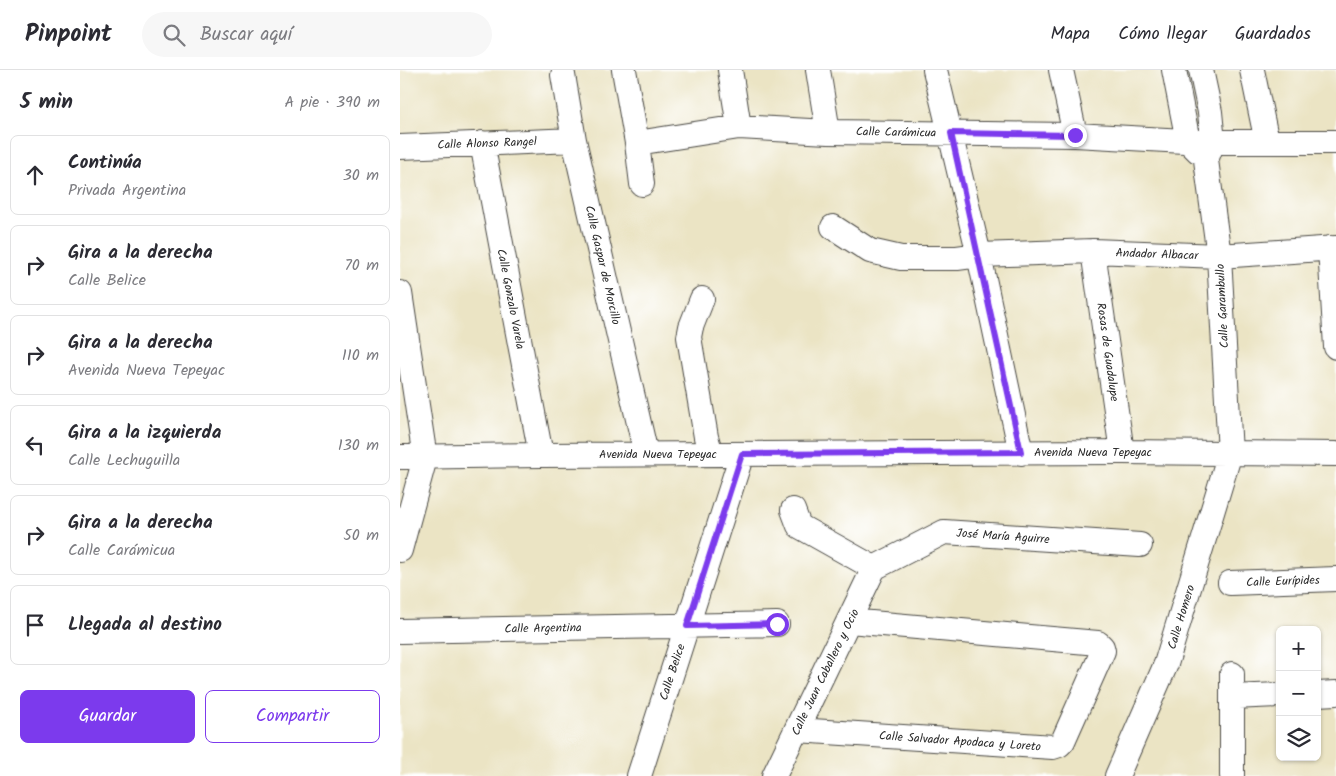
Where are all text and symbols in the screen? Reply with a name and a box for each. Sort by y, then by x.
search box [142,12,492,57]
text: Pinpoint [25,15,112,54]
text: Buscar aquí [200,20,292,50]
text: Mapa [1051,20,1090,49]
text: Cómo llegar [1118,20,1207,49]
text: Guardados [1235,20,1311,49]
icon: search [160,21,188,49]
text: 5 min [20,86,73,119]
text: A pie · 390 m [284,90,380,115]
street label: Calle Carámicua [856,122,937,143]
route end [1064,124,1087,147]
street label: Calle Alonso Rangel [437,132,537,155]
text: Continúa [68,148,142,178]
icon: ahead [21,161,49,189]
text: 30 m [343,163,379,188]
text: Privada Argentina [68,178,186,203]
street label: Calle Gaspar de Morcillo [580,204,625,327]
text: Gira a la derecha [68,238,213,268]
street label: Andador Albacar [1115,244,1200,265]
street label: Calle Gonzalo Varela [491,247,530,351]
icon: right [21,251,49,279]
text: 70 m [344,253,379,278]
street label: Calle Garambullo [1211,263,1234,349]
text: Calle Belice [68,268,146,293]
street label: Rosas de Guadalupe [1091,301,1124,403]
text: Gira a la derecha [68,328,213,358]
icon: right [21,341,49,369]
text: 110 m [342,343,379,368]
text: Avenida Nueva Tepeyac [68,358,225,383]
text: Gira a la izquierda [68,418,221,448]
icon: left [21,431,49,459]
text: 130 m [338,433,379,458]
street label: Avenida Nueva Tepeyac [1034,443,1152,462]
street label: Avenida Nueva Tepeyac [599,445,717,464]
text: Calle Lechuguilla [68,448,180,473]
text: Gira a la derecha [68,508,213,538]
icon: right [21,521,49,549]
text: 50 m [343,523,379,548]
street label: José María Aguirre [956,524,1051,549]
text: Calle Carámicua [68,538,175,563]
street label: Calle Eurípides [1246,571,1320,592]
street label: Calle Homero [1163,582,1200,652]
street label: Calle Juan Caballero y Ocio [786,606,864,739]
text: Llegada al destino [68,610,222,640]
icon: arrive [21,611,49,639]
route start [766,613,789,636]
street label: Calle Argentina [504,618,582,639]
map controls [1276,626,1321,761]
button: + [1276,626,1321,671]
street label: Calle Belice [654,641,691,703]
button: − [1276,671,1321,716]
button: Guardar [20,690,195,743]
button: Compartir [205,690,380,743]
button: layers [1276,716,1321,761]
street label: Calle Salvador Apodaca y Loreto [878,726,1042,757]

